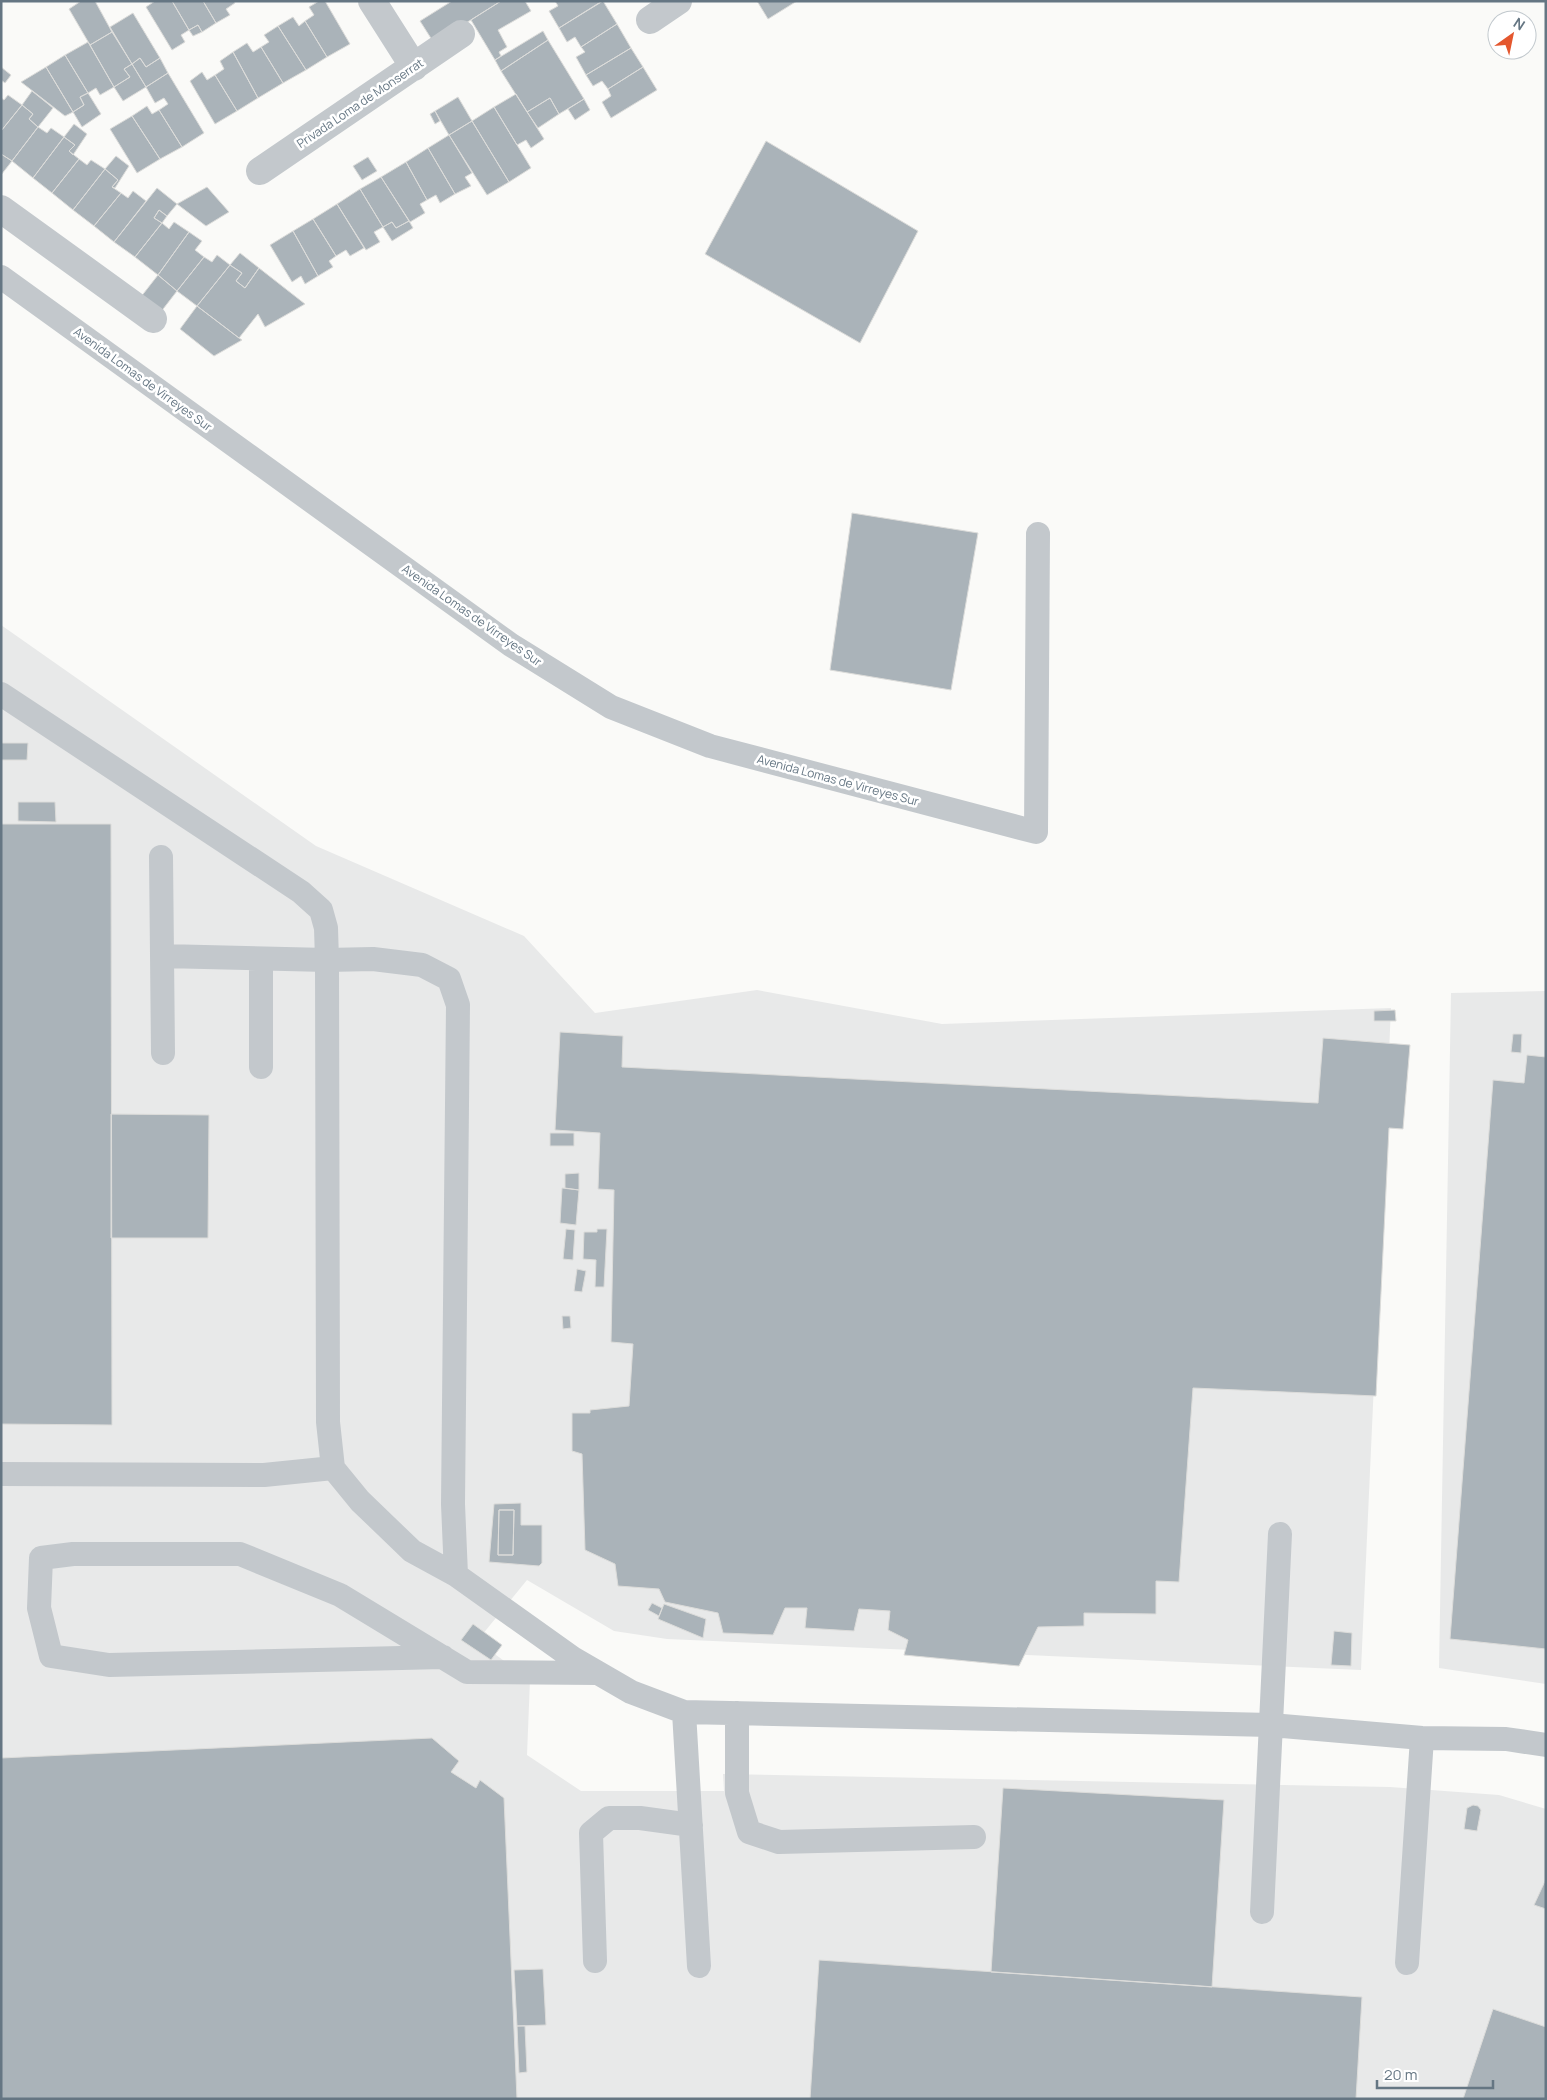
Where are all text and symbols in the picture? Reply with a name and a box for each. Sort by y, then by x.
north arrow [1487,10,1537,60]
text: N [1510,13,1529,34]
street label: Privada Loma de Monserrat [293,54,427,152]
street label: Avenida Lomas de Virreyes Sur [70,323,216,435]
street label: Avenida Lomas de Virreyes Sur [399,560,546,670]
street label: Avenida Lomas de Virreyes Sur [755,750,922,810]
scale bar [1377,2058,1493,2090]
text: 20 m [1384,2064,1417,2085]

